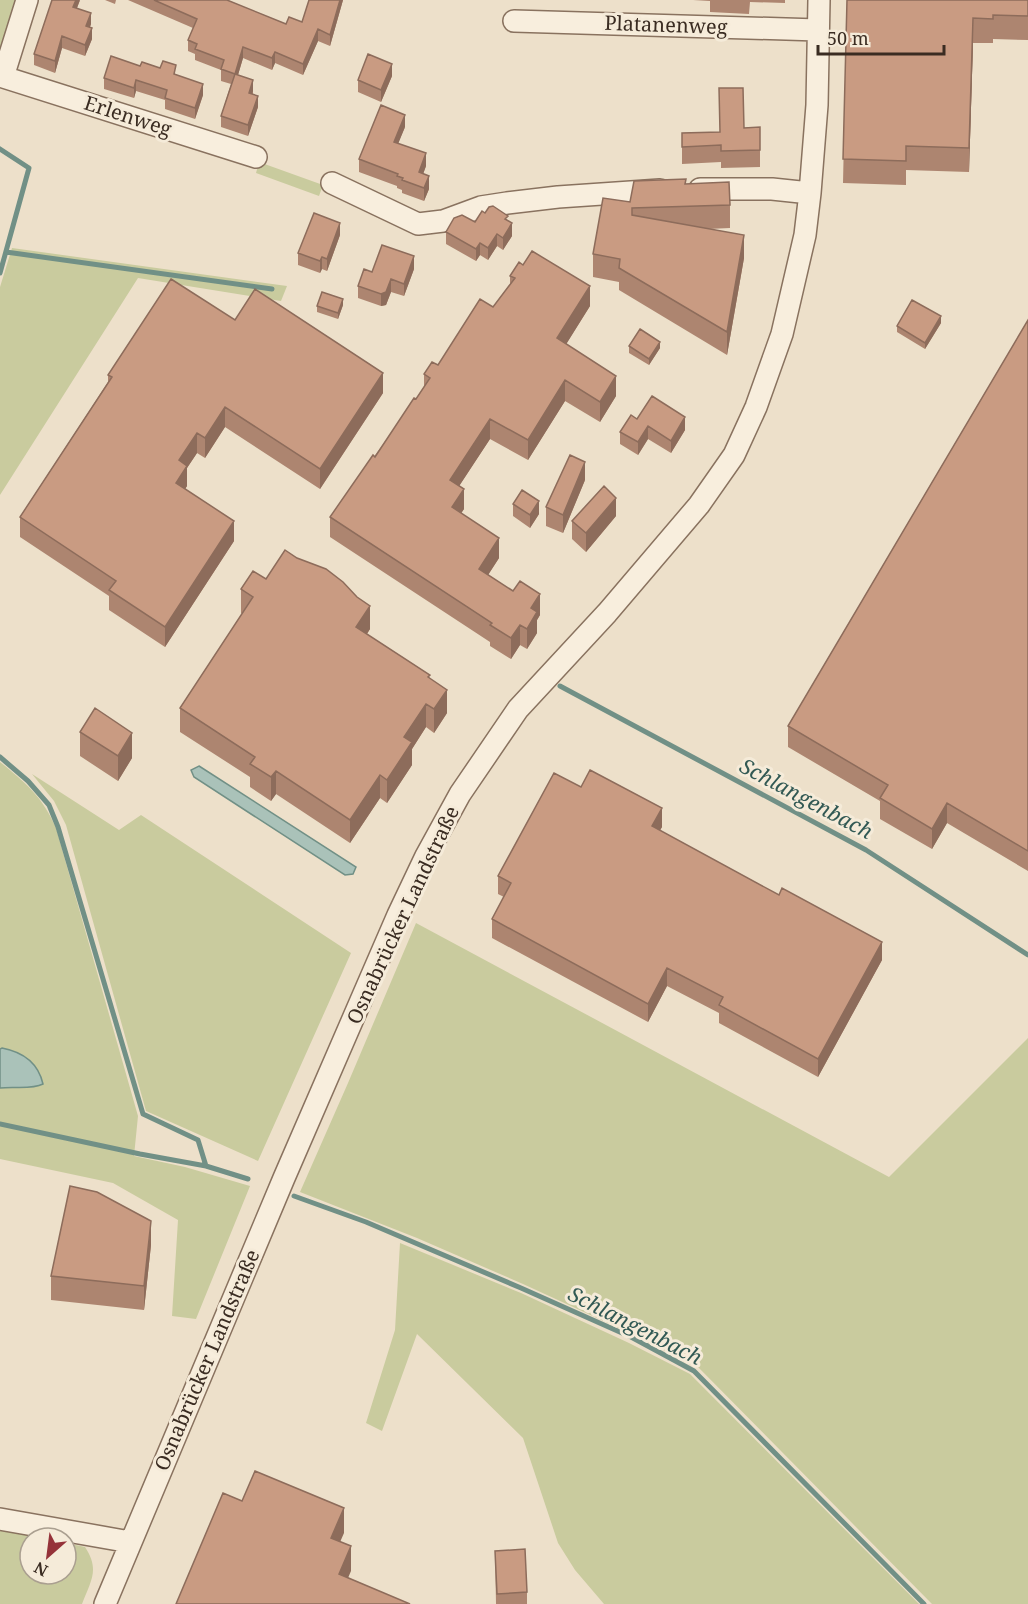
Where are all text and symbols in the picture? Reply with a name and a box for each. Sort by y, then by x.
street label: Platanenweg [604,9,728,40]
scale bar [818,18,944,56]
text: 50 m [827,26,869,50]
street label: Erlenweg [81,89,176,142]
water label: Schlangenbach [735,751,878,845]
street label: Osnabrücker Landstraße [340,801,465,1028]
street label: Osnabrücker Landstraße [148,1245,265,1475]
water label: Schlangenbach [564,1279,708,1371]
north arrow [18,1526,78,1586]
text: N [30,1556,52,1582]

